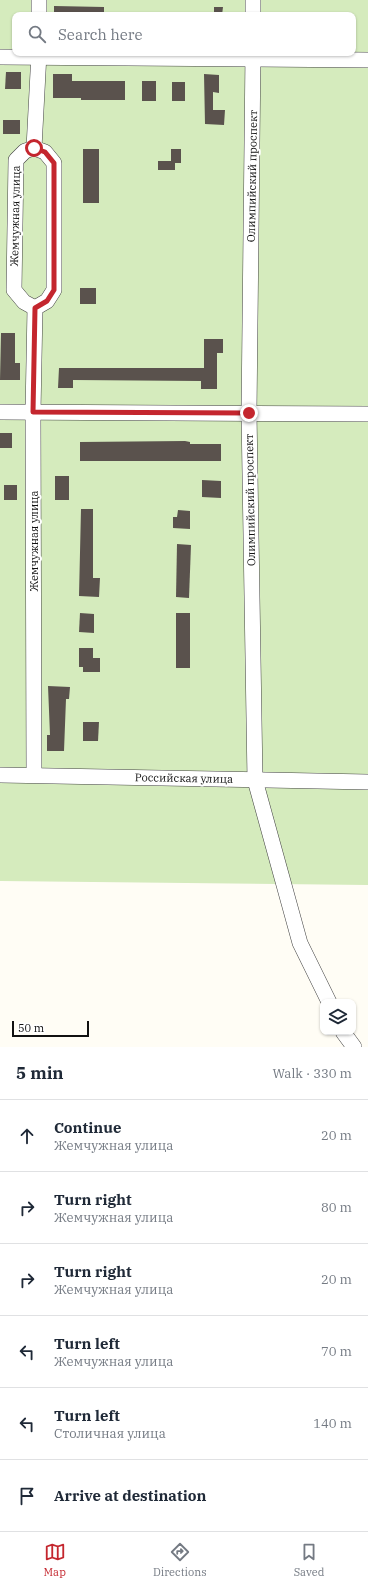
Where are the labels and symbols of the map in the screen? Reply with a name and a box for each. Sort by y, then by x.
street label: Олимпийский проспект [244,109,260,242]
route start [25,139,43,157]
street label: Жемчужная улица [7,165,23,267]
route end [240,404,258,422]
street label: Олимпийский проспект [242,433,258,566]
street label: Жемчужная улица [27,491,41,592]
street label: Российская улица [135,770,233,786]
scale bar [12,1019,89,1038]

